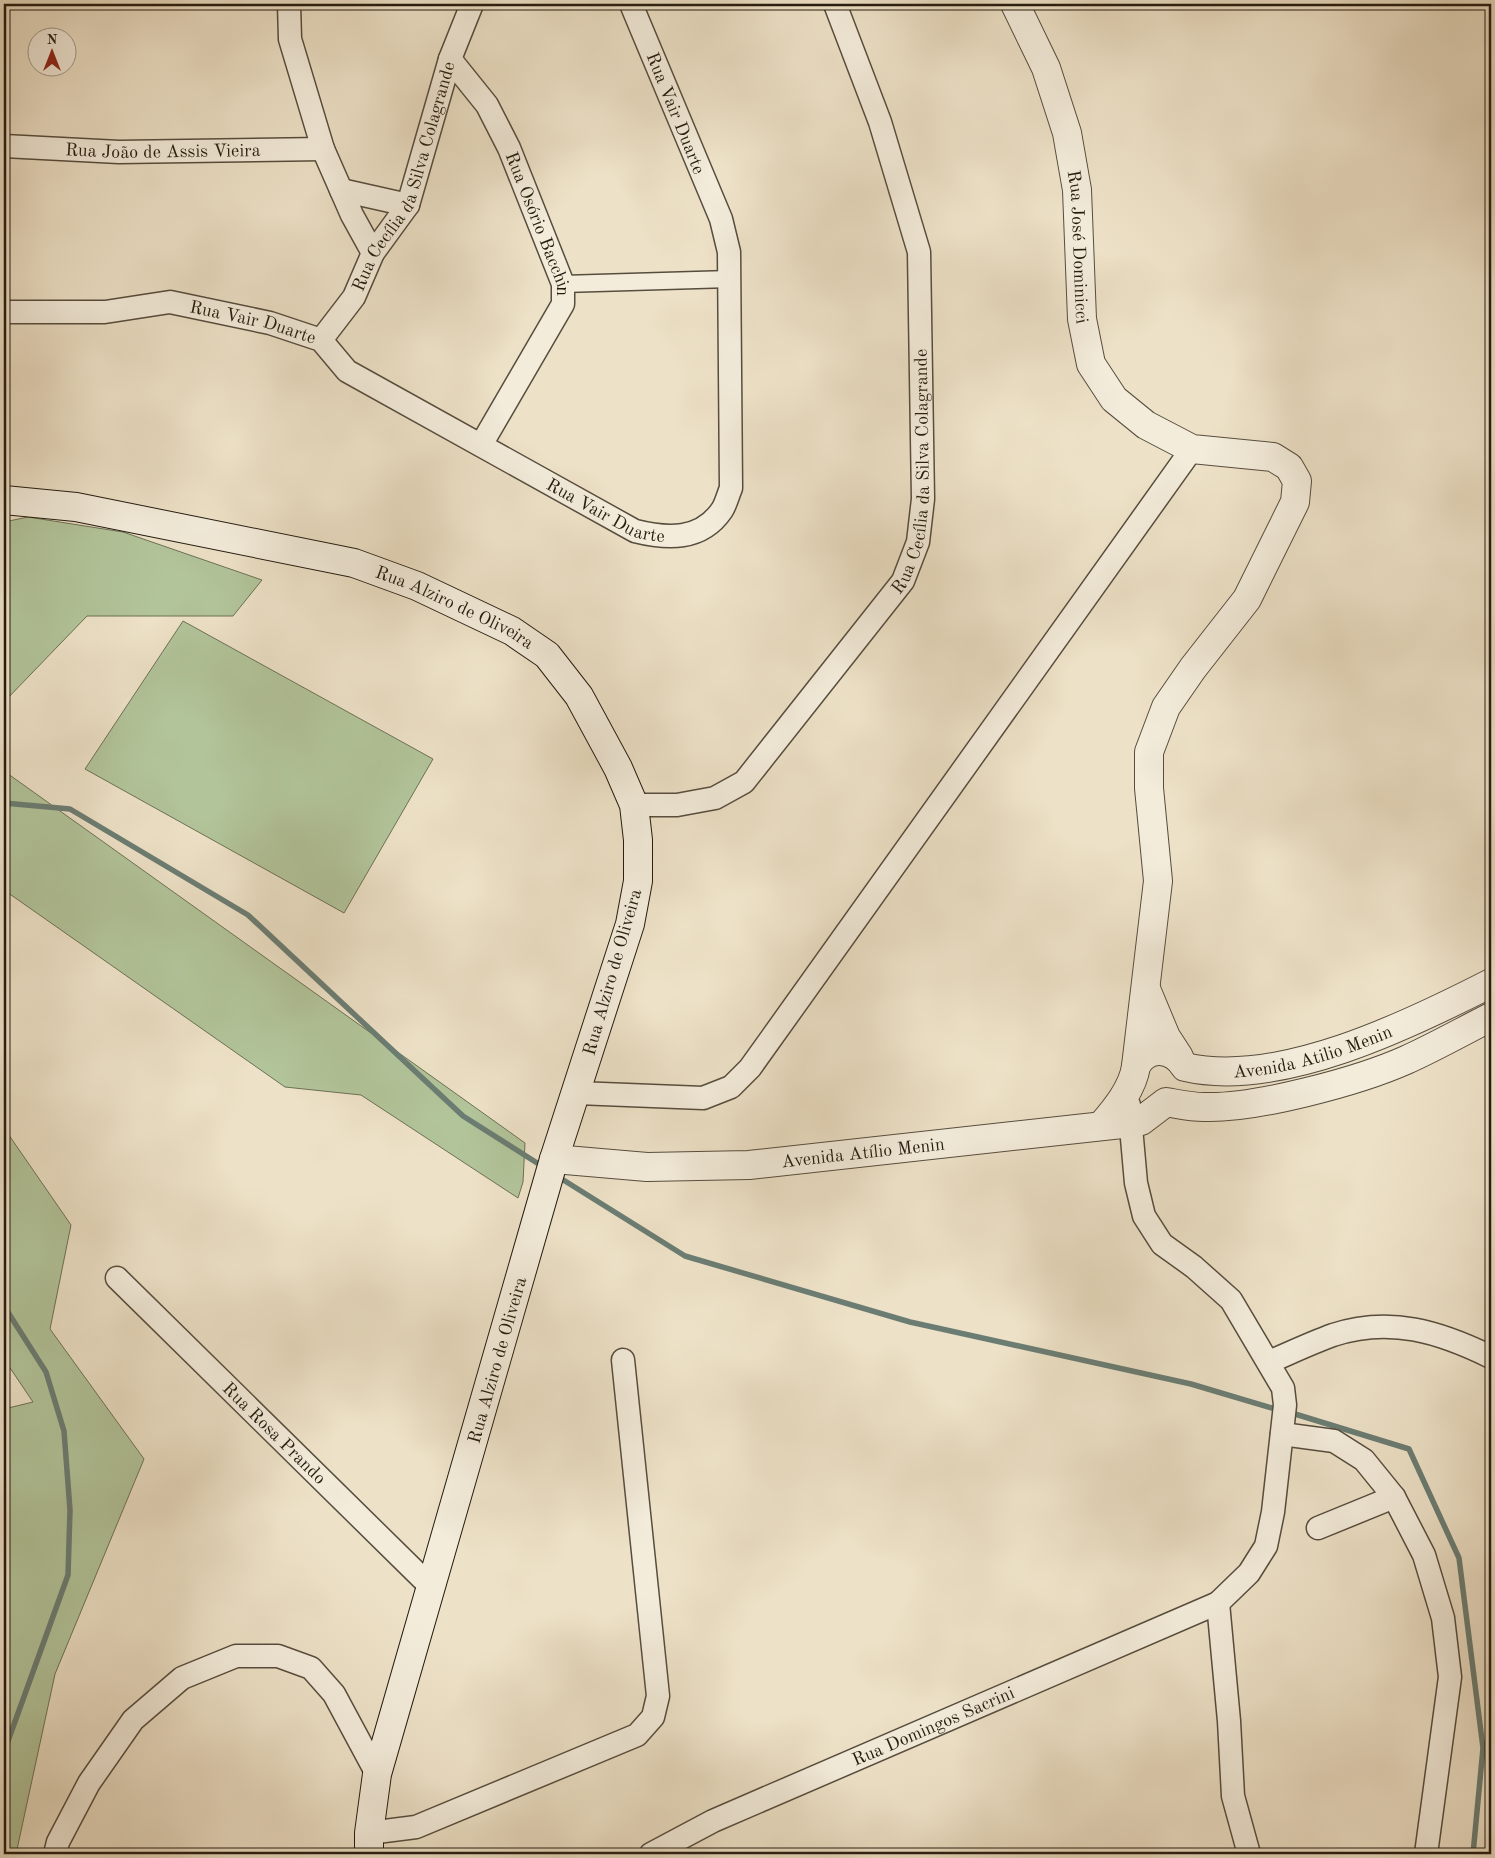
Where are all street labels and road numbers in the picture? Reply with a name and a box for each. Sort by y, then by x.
street label: Rua Vair Duarte [642,50,708,177]
street label: Rua Cecília da Silva Colagrande [350,60,459,294]
street label: Rua João de Assis Vieira [65,141,261,162]
street label: Rua Osório Bacchin [502,150,571,296]
street label: Rua José Dominicci [1064,169,1091,325]
street label: Rua Vair Duarte [188,298,318,348]
street label: Rua Cecília da Silva Colagrande [888,349,933,598]
street label: Rua Vair Duarte [543,476,666,546]
street label: Rua Alziro de Oliveira [373,564,537,653]
street label: Rua Alziro de Oliveira [581,887,645,1058]
street label: Avenida Atilio Menin [1233,1023,1395,1081]
street label: Avenida Atílio Menin [781,1136,946,1171]
street label: Rua Alziro de Oliveira [466,1275,530,1446]
street label: Rua Rosa Prando [219,1379,329,1488]
street label: Rua Domingos Sacrini [850,1684,1017,1770]

